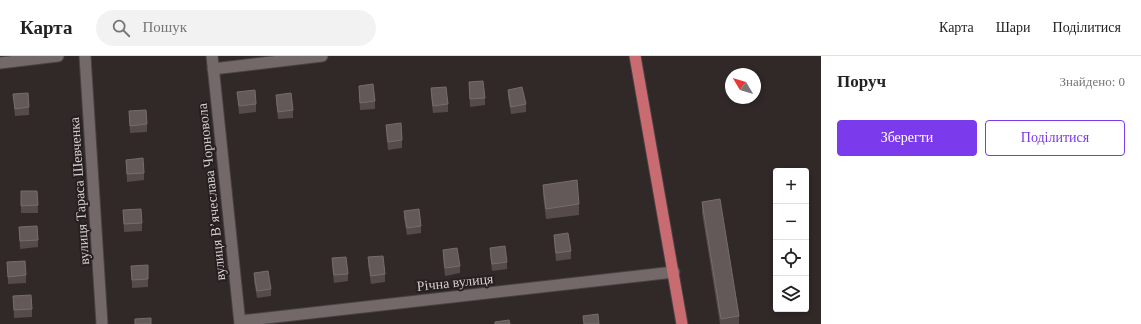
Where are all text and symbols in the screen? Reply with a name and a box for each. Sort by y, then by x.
search box [96,10,376,46]
text: Карта [20,17,72,38]
icon: search [110,17,132,39]
text: Пошук [142,19,187,35]
text: Карта [939,20,974,35]
text: Шари [996,20,1031,35]
text: Поділитися [1053,20,1121,35]
north arrow [725,68,761,104]
text: Поруч [837,72,886,91]
text: Знайдено: 0 [1060,74,1125,89]
street label: вулиця Вʼячеслава Чорновола [195,102,228,281]
street label: вулиця Тараса Шевченка [67,116,92,265]
button: Зберегти [837,120,977,156]
button: Поділитися [985,120,1125,156]
map controls [773,168,809,312]
button: + [773,168,809,204]
button: − [773,204,809,240]
button: locate [773,240,809,276]
street label: Річна вулиця [416,271,495,294]
button: layers [773,276,809,312]

